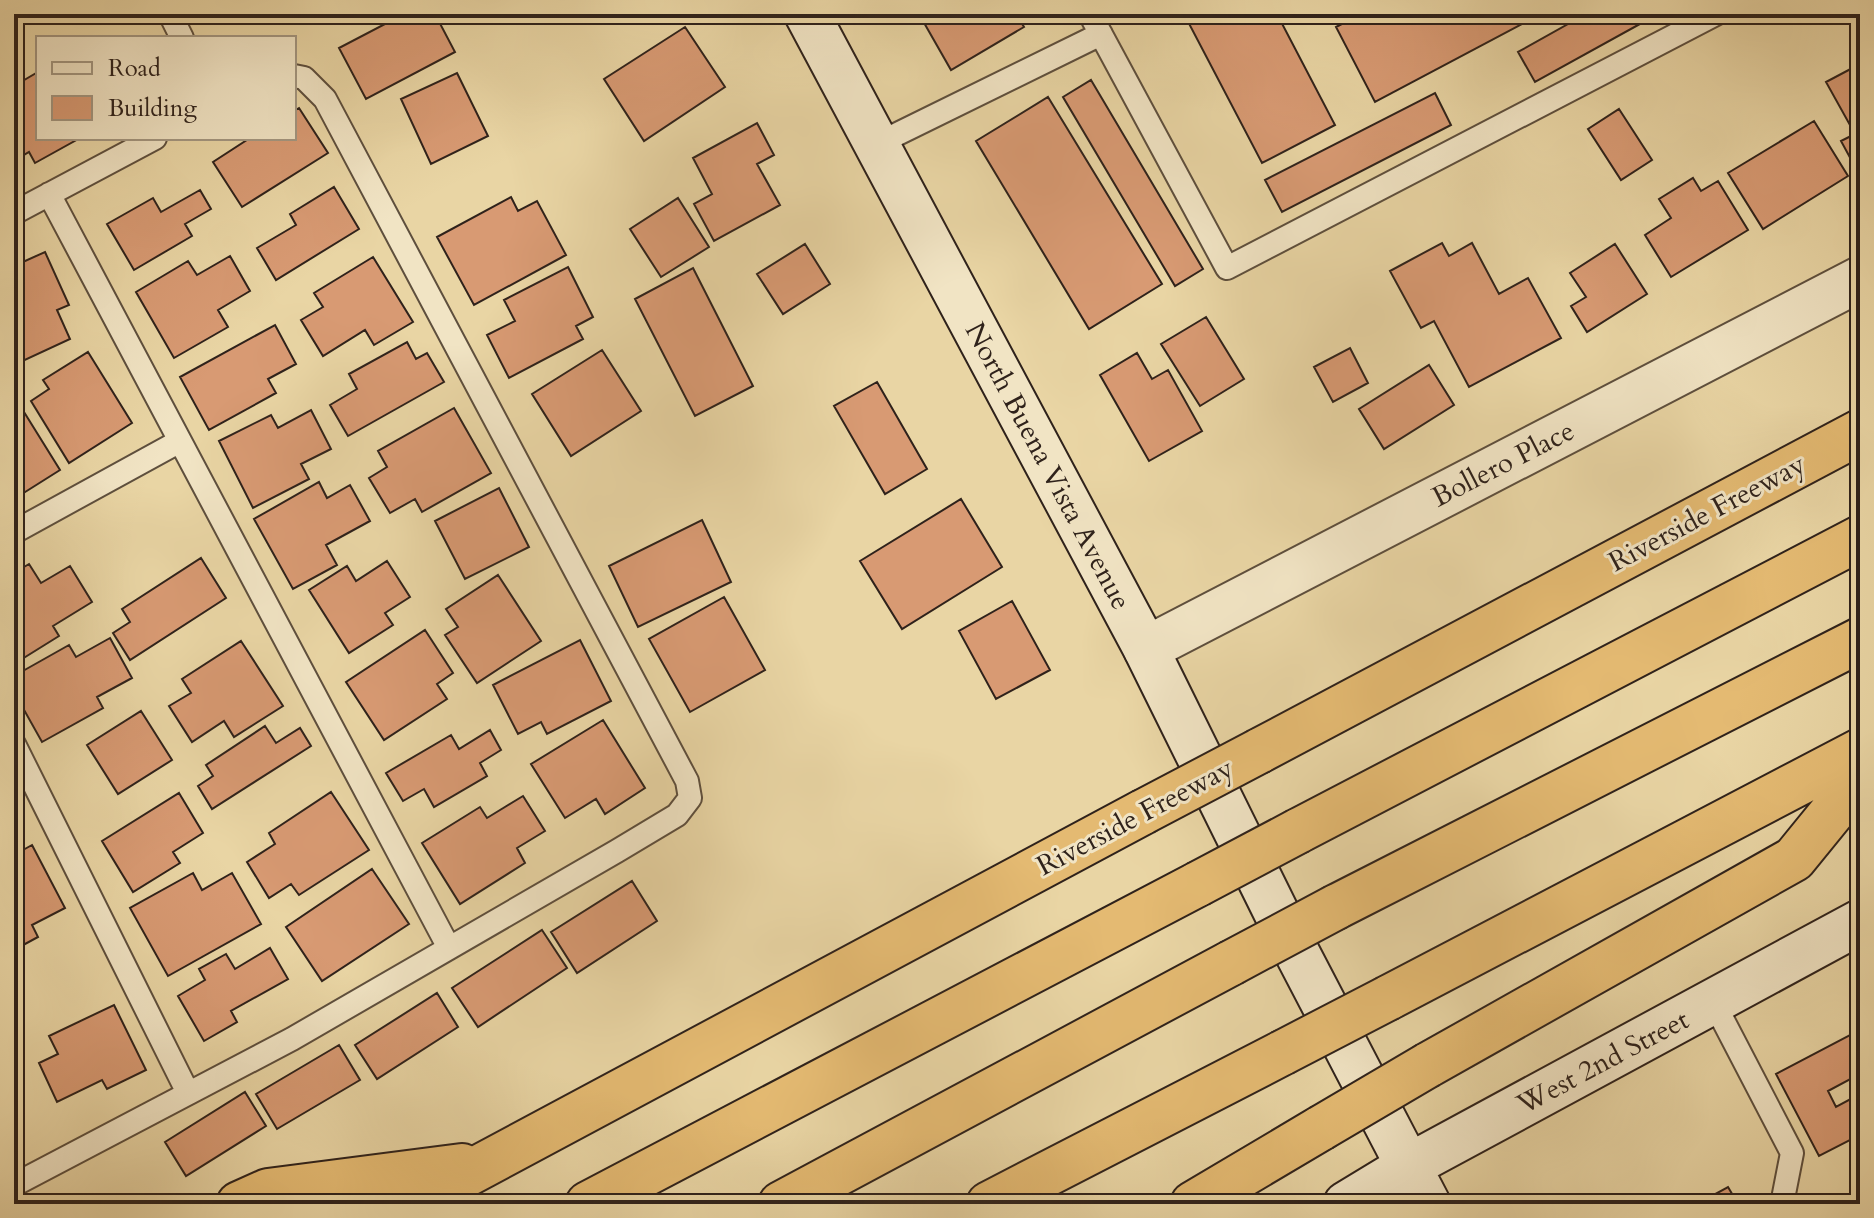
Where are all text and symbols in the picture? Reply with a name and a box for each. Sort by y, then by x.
legend [36,36,296,140]
text: Road [108,52,161,85]
text: Building [108,92,198,125]
street label: North Buena Vista Avenue [956,316,1140,616]
street label: Bollero Place [1425,412,1581,516]
street label: Riverside Freeway [1602,445,1812,581]
street label: Riverside Freeway [1030,749,1240,885]
street label: West 2nd Street [1510,1001,1696,1124]

